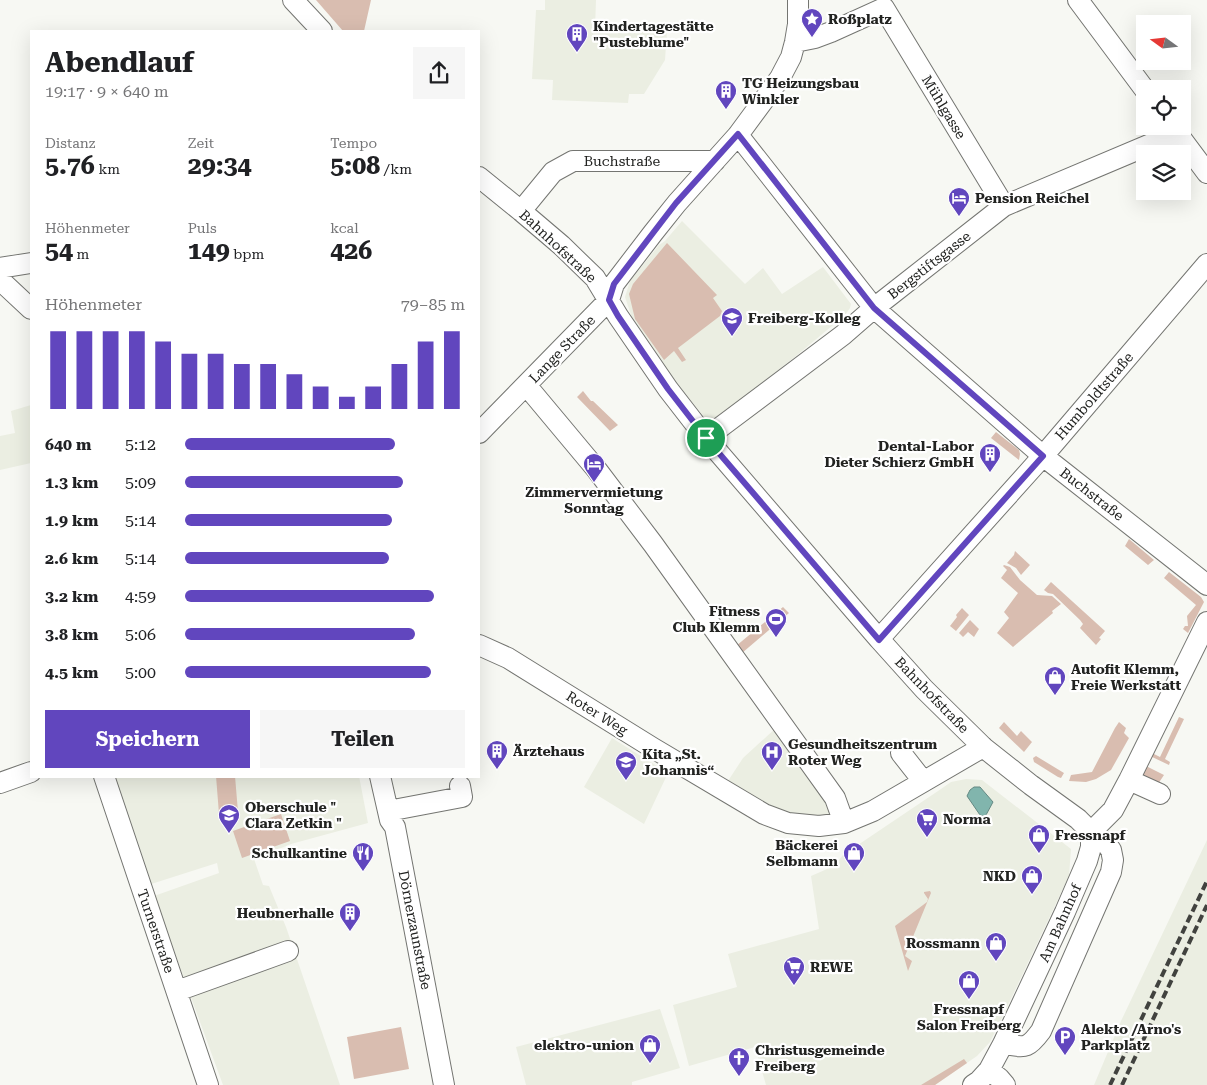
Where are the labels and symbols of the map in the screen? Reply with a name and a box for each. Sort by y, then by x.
place icon: Roßplatz [800,7,824,38]
place label: Roßplatz [828,11,892,27]
north arrow [1136,15,1191,70]
place label: Kindertagestätte "Pusteblume" [593,18,714,50]
building icon: Kindertagestätte "Pusteblume" [565,22,589,53]
street label: Mühlgasse [919,72,969,142]
place label: TG Heizungsbau Winkler [742,75,859,107]
building icon: TG Heizungsbau Winkler [714,79,738,110]
street label: Buchstraße [584,153,660,169]
hotel icon: Pension Reichel [947,186,971,217]
place label: Pension Reichel [975,190,1089,206]
street label: Bahnhofstraße [516,206,600,286]
street label: Bergstiftsgasse [884,228,974,302]
school or university icon: Freiberg-Kolleg [720,306,744,337]
place label: Freiberg-Kolleg [748,310,861,326]
street label: Lange Straße [526,312,598,386]
street label: Humboldtstraße [1052,349,1137,443]
pin [685,417,727,459]
place label: Dental-Labor Dieter Schierz GmbH [824,438,975,470]
building icon: Dental-Labor Dieter Schierz GmbH [978,442,1002,473]
hotel icon: Zimmervermietung Sonntag [582,452,606,483]
street label: Buchstraße [1057,464,1127,524]
place label: Zimmervermietung Sonntag [525,484,663,516]
place label: Fitness Club Klemm [673,603,760,635]
sports icon: Fitness Club Klemm [764,607,788,638]
street label: Bahnhofstraße [892,654,972,736]
place label: Autofit Klemm, Freie Werkstatt [1071,661,1181,693]
shop icon: Autofit Klemm, Freie Werkstatt [1043,665,1067,696]
street label: Roter Weg [563,688,631,738]
place label: Gesundheitszentrum Roter Weg [788,736,938,768]
building icon: Ärztehaus [485,739,509,770]
hospital icon: Gesundheitszentrum Roter Weg [760,740,784,771]
place label: Ärztehaus [513,743,585,759]
place label: Kita „St. Johannis“ [642,746,714,778]
school or university icon: Kita „St. Johannis“ [614,750,638,781]
place label: Oberschule " Clara Zetkin " [245,799,342,831]
school or university icon: Oberschule " Clara Zetkin " [217,803,241,834]
supermarket icon: Norma [915,807,939,838]
place label: Norma [943,811,992,827]
shop icon: Fressnapf [1027,823,1051,854]
place label: Fressnapf [1055,827,1127,843]
place label: Bäckerei Selbmann [766,837,839,869]
restaurant icon: Schulkantine [351,841,375,872]
shop icon: Bäckerei Selbmann [842,841,866,872]
place label: Schulkantine [252,845,347,861]
shop icon: NKD [1020,864,1044,895]
place label: NKD [983,868,1016,884]
street label: Dörnerzaunstraße [396,869,434,991]
street label: Am Bahnhof [1036,881,1085,965]
street label: Turnerstraße [134,887,178,975]
building icon: Heubnerhalle [338,901,362,932]
place label: Heubnerhalle [237,905,334,921]
shop icon: Rossmann [984,931,1008,962]
place label: Rossmann [906,935,981,951]
supermarket icon: REWE [782,955,806,986]
place label: REWE [810,959,853,975]
shop icon: Fressnapf Salon Freiberg [957,969,981,1000]
place label: Fressnapf Salon Freiberg [917,1001,1021,1033]
place label: Alekto /Arno's Parkplatz [1081,1021,1181,1053]
parking icon: Alekto /Arno's Parkplatz [1053,1025,1077,1056]
shop icon: elektro-union [638,1033,662,1064]
place label: elektro-union [534,1037,635,1053]
place label: Christusgemeinde Freiberg [755,1042,885,1074]
church icon: Christusgemeinde Freiberg [727,1046,751,1077]

